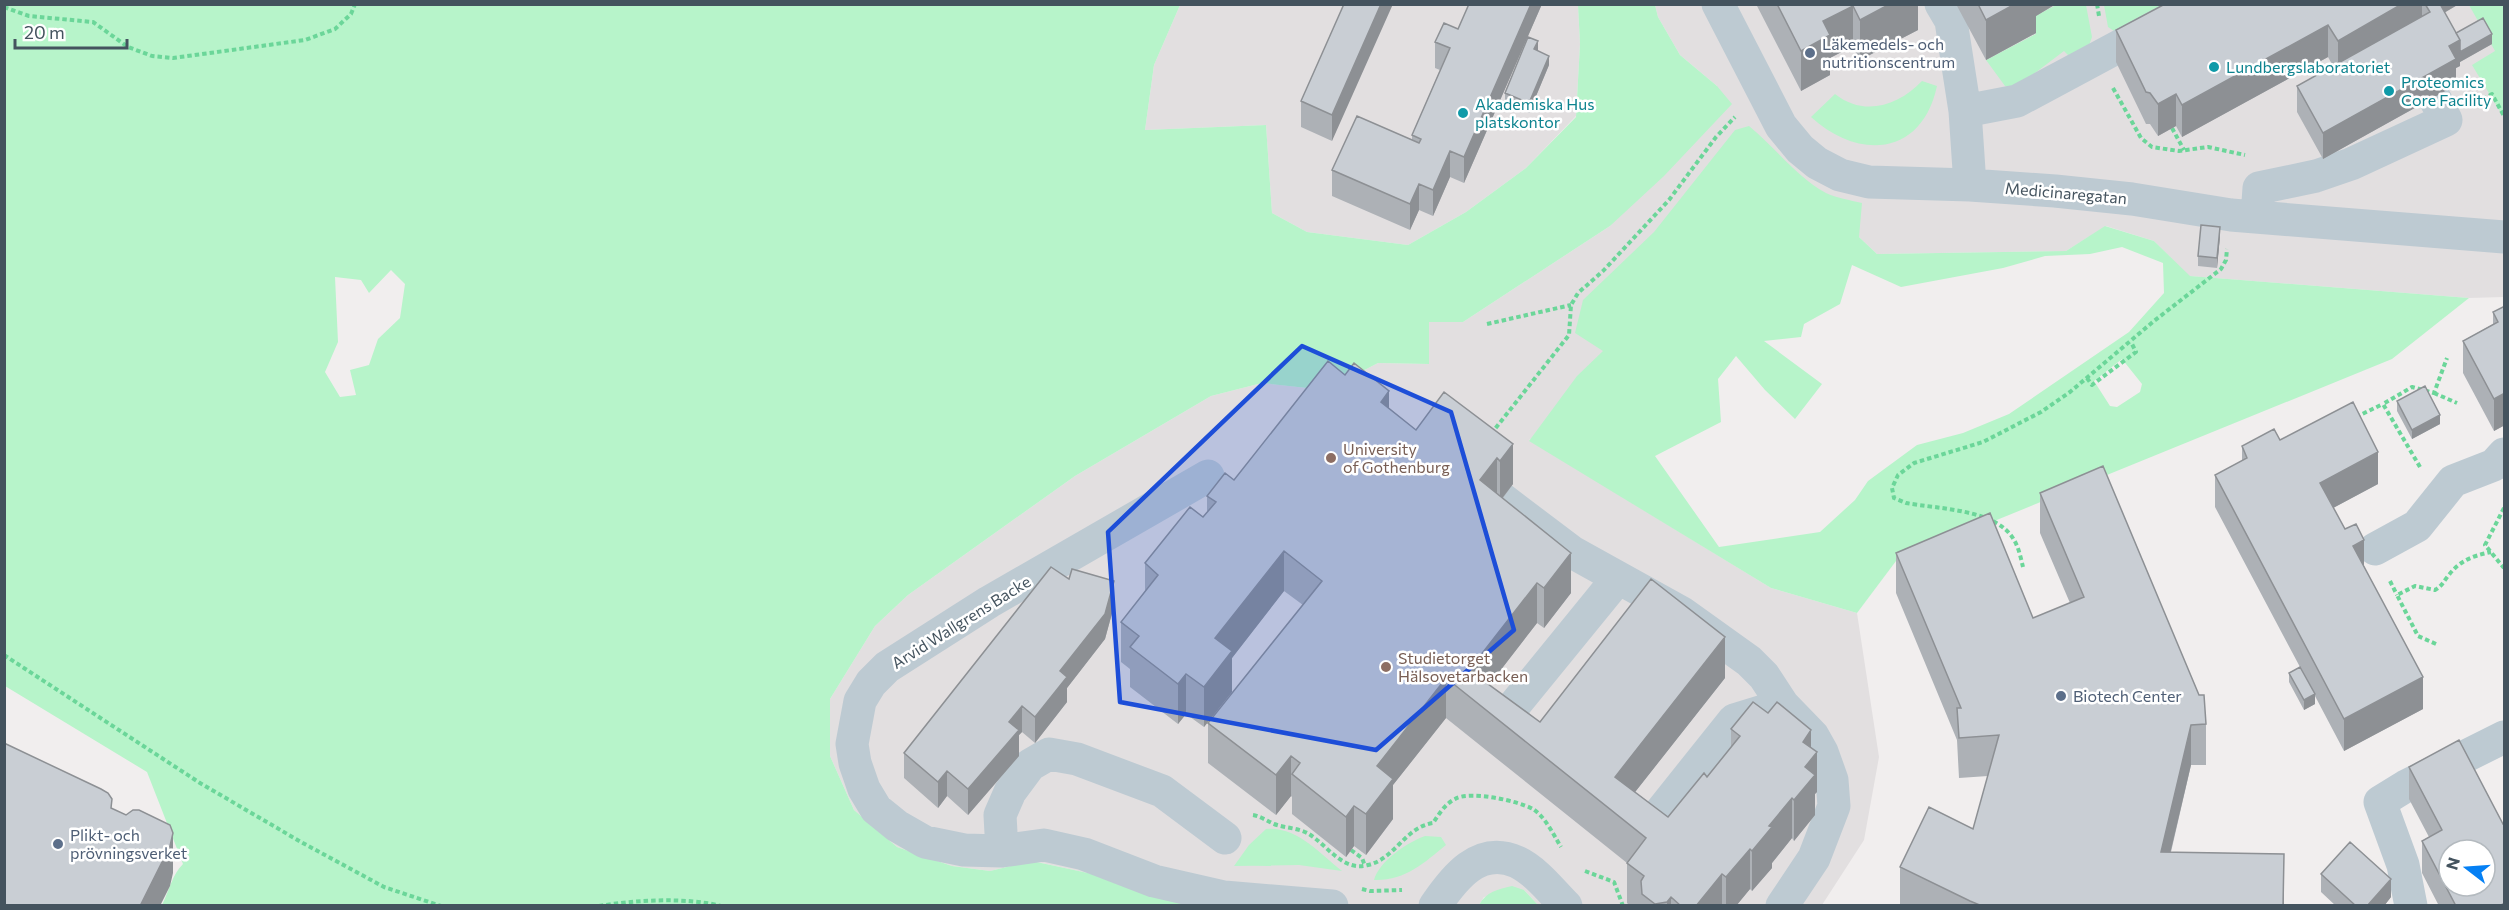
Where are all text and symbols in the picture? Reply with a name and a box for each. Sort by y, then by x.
scale bar [15,12,128,50]
text: 20 m [24,21,65,43]
place label: Läkemedels- och nutritionscentrum [1822,34,1955,71]
marker: Läkemedels- och nutritionscentrum [1803,46,1817,60]
place label: Lundbergslaboratoriet [2226,57,2391,76]
marker: Lundbergslaboratoriet [2207,60,2221,74]
place label: Proteomics Core Facility [2401,72,2491,109]
marker: Proteomics Core Facility [2382,84,2396,98]
place label: Akademiska Hus platskontor [1475,94,1594,131]
marker: Akademiska Hus platskontor [1456,106,1470,120]
street label: Medicinaregatan [2004,178,2128,207]
place label: University of Gothenburg [1343,439,1450,476]
marker: University of Gothenburg [1324,451,1338,465]
street label: Arvid Wallgrens Backe [888,571,1034,672]
place label: Studietorget Hälsovetarbacken [1398,648,1528,685]
marker: Studietorget Hälsovetarbacken [1379,660,1393,674]
place label: Biotech Center [2073,686,2182,705]
marker: Biotech Center [2054,689,2068,703]
place label: Plikt- och prövningsverket [70,825,188,862]
marker: Plikt- och prövningsverket [51,837,65,851]
north arrow [2437,838,2497,898]
text: N [2441,855,2463,872]

